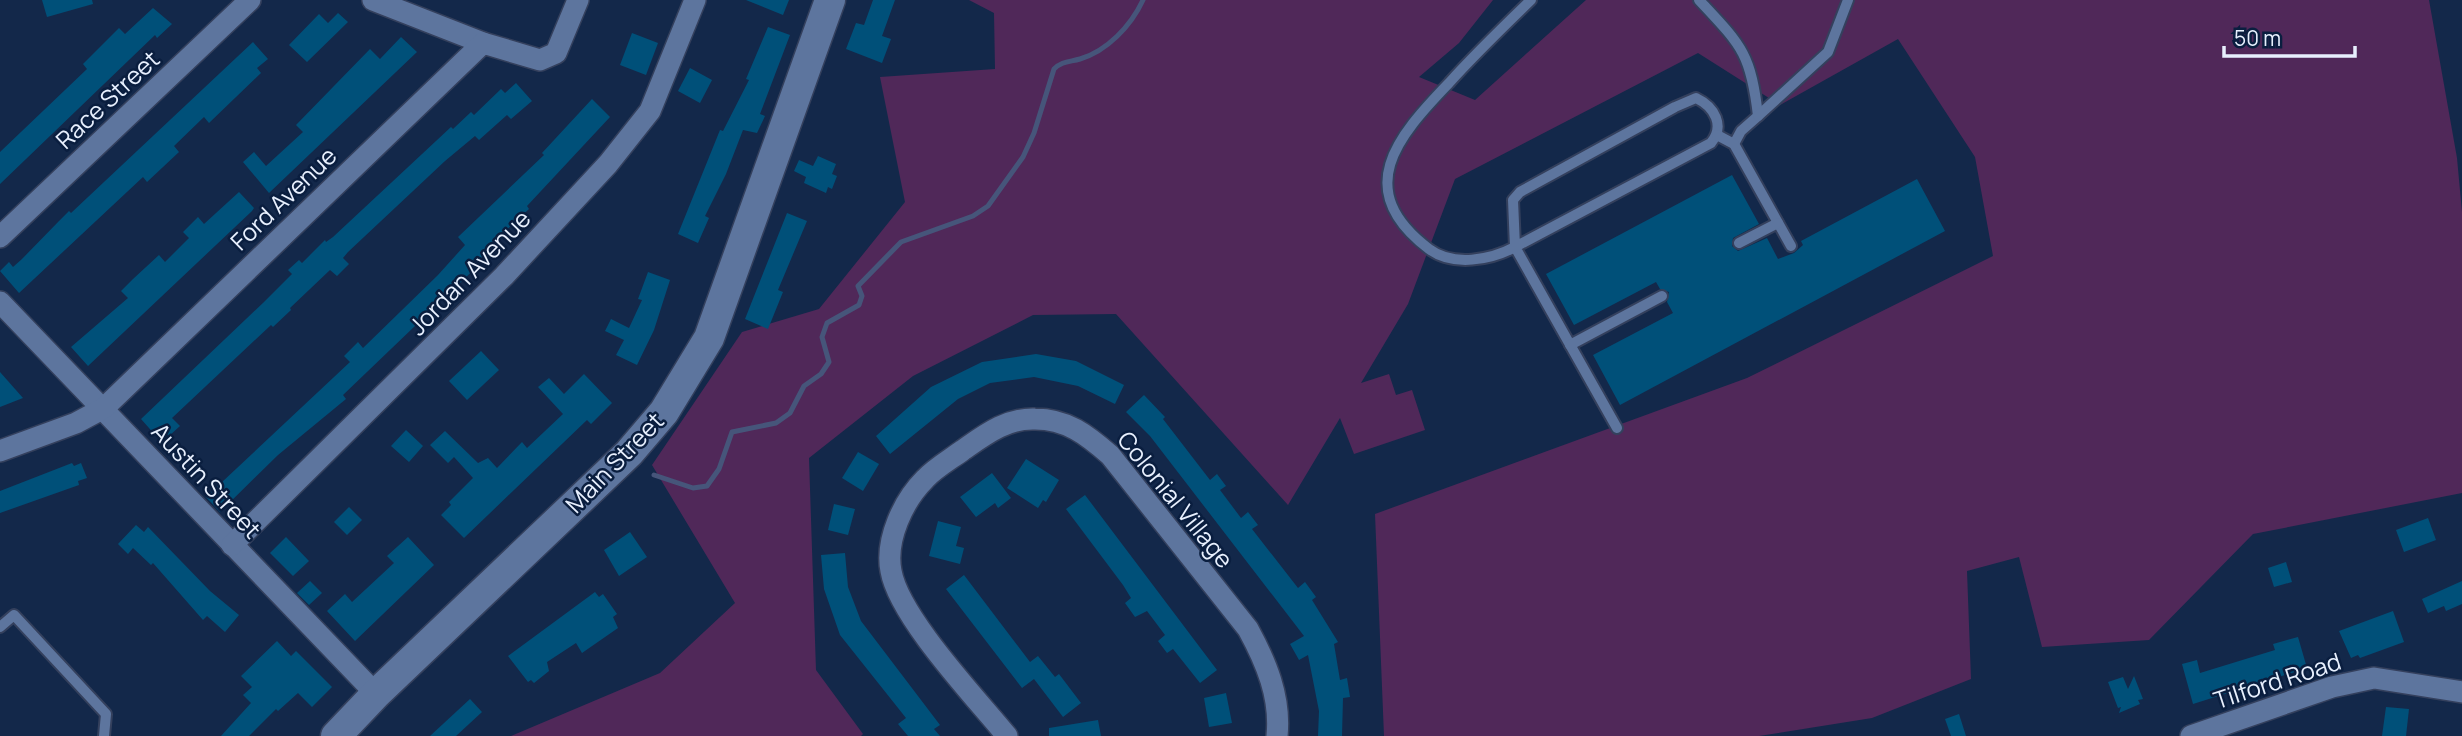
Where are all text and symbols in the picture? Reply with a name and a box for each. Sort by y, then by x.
scale bar [2224,14,2355,58]
text: 50 m [2234,24,2281,52]
street label: Race Street [48,42,166,156]
street label: Ford Avenue [223,139,343,257]
street label: Jordan Avenue [401,202,537,342]
street label: Main Street [557,404,671,520]
street label: Austin Street [145,415,269,545]
street label: Colonial Village [1111,424,1241,574]
street label: Tilford Road [2209,644,2345,716]

